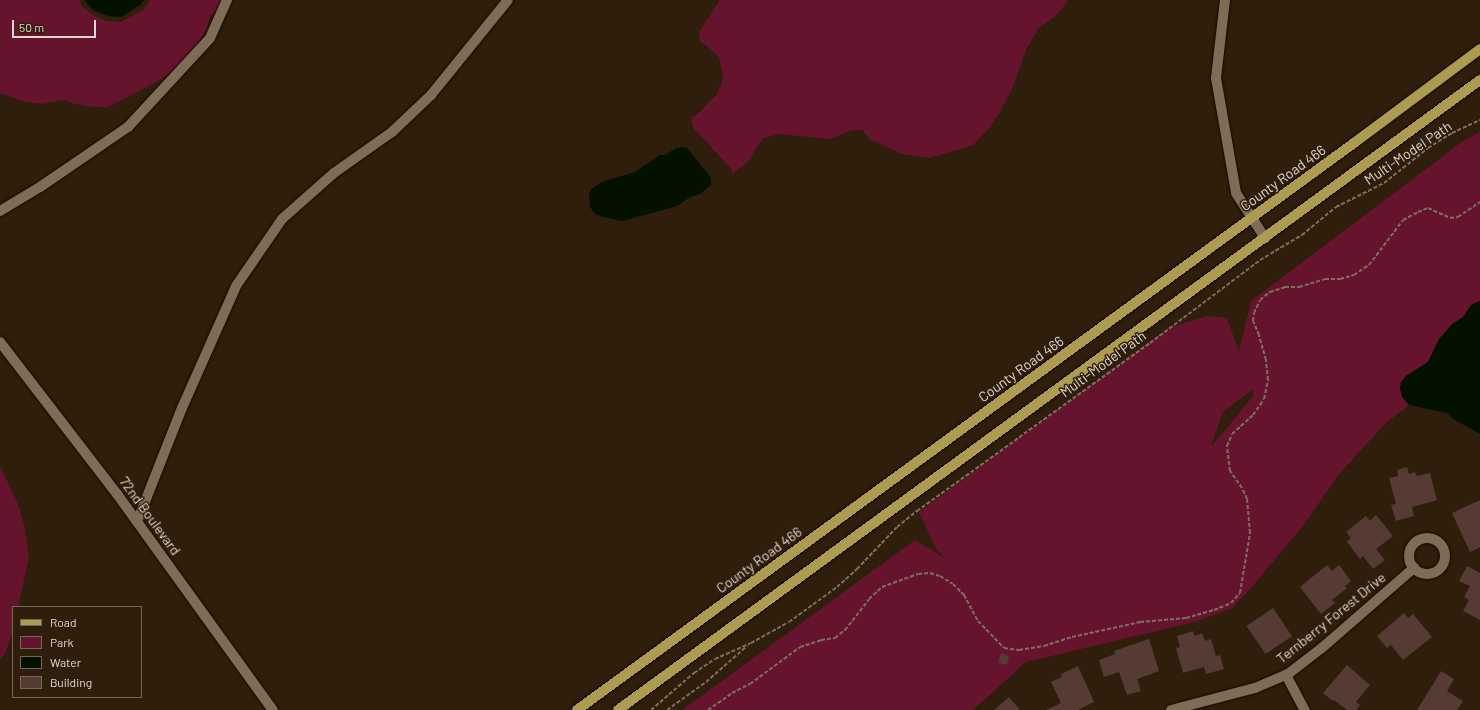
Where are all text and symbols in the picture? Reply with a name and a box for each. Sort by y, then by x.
scale bar [14,12,98,38]
text: 50 m [19,20,44,34]
street label: Multi-Model Path [1361,118,1455,188]
street label: County Road 466 [1237,141,1329,215]
street label: Multi-Model Path [1057,327,1149,401]
street label: County Road 466 [975,332,1067,406]
street label: 72nd Boulevard [116,474,184,558]
street label: County Road 466 [713,523,805,597]
street label: Ternberry Forest Drive [1273,569,1389,667]
legend [12,606,142,698]
text: Road [50,615,77,629]
text: Park [50,635,74,649]
text: Water [50,655,81,669]
text: Building [50,675,92,689]

